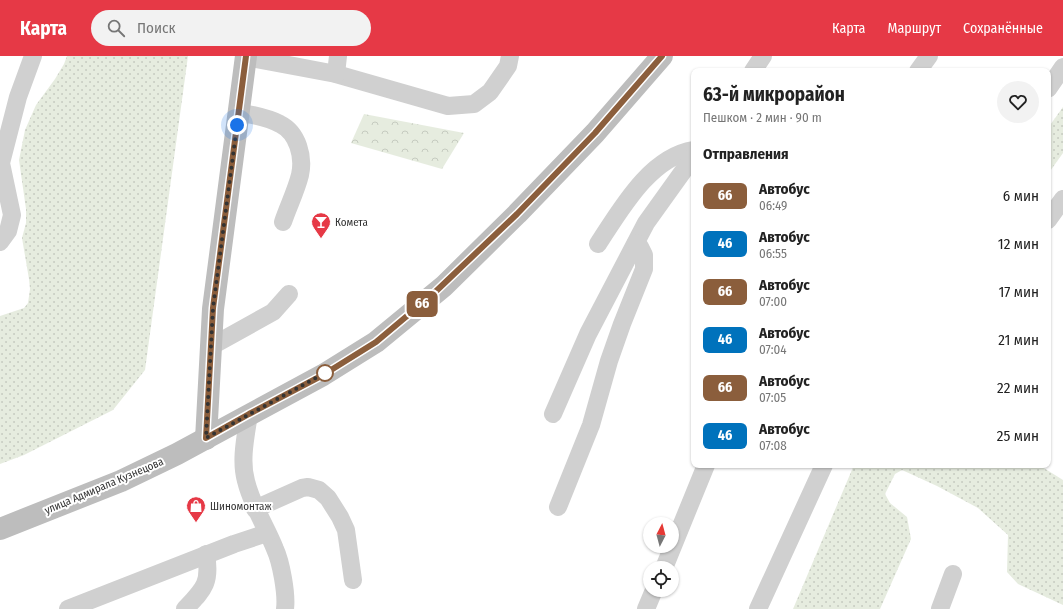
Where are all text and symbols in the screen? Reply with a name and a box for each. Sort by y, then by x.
search box [91,10,371,46]
text: Карта [20,17,67,40]
icon: search [105,17,127,39]
text: Поиск [137,19,175,37]
text: Карта [832,20,865,37]
text: Маршрут [887,20,941,37]
text: Сохранённые [963,20,1043,37]
button: heart [997,81,1039,123]
text: 63-й микрорайон [703,83,845,106]
text: Пешком · 2 мин · 90 m [703,110,822,125]
your location [227,115,247,135]
text: Отправления [703,145,789,163]
text: Автобус [759,180,810,198]
text: 66 [718,187,732,204]
text: 6 мин [1003,187,1039,205]
text: 06:49 [759,198,787,213]
bar icon: Комета [310,211,332,239]
place label: Комета [335,216,368,229]
text: Автобус [759,228,810,246]
text: 46 [718,235,732,252]
text: 12 мин [998,235,1039,253]
text: 06:55 [759,246,787,261]
text: Автобус [759,276,810,294]
text: 66 [718,283,732,300]
text: 17 мин [998,283,1039,301]
line badge: 66 [404,291,440,317]
text: 07:00 [759,294,787,309]
text: 66 [415,295,429,312]
text: Автобус [759,324,810,342]
text: 46 [718,331,732,348]
text: 21 мин [998,331,1039,349]
text: 07:04 [759,342,787,357]
unlabelled marker [316,364,334,382]
text: Автобус [759,372,810,390]
text: 66 [718,379,732,396]
text: 22 мин [997,379,1039,397]
text: 07:05 [759,390,786,405]
text: Автобус [759,420,810,438]
text: 46 [718,427,732,444]
text: 25 мин [997,427,1039,445]
text: 07:08 [759,438,787,453]
street label: улица Адмирала Кузнецова [43,455,165,517]
shop icon: Шиномонтаж [185,495,207,523]
place label: Шиномонтаж [210,500,271,513]
north arrow [643,517,679,553]
map controls [643,517,679,597]
button: locate [643,561,679,597]

